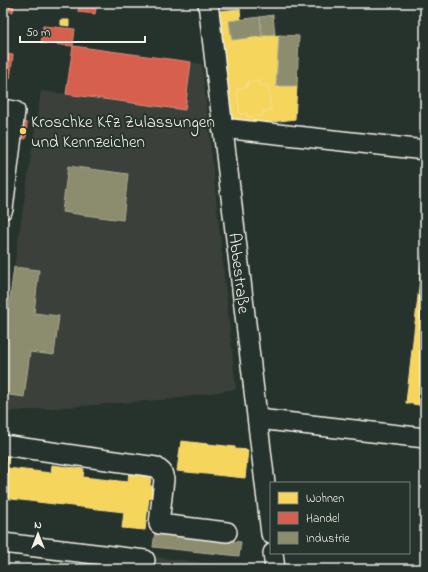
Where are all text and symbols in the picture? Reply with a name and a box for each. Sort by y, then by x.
scale bar [20,18,145,44]
text: 50 m [26,24,50,42]
place label: Kroschke Kfz Zulassungen und Kennzeichen [31,110,215,155]
marker: Kroschke Kfz Zulassungen und Kennzeichen [18,126,28,136]
street label: Abbestraße [221,232,256,315]
legend [270,482,410,554]
text: Wohnen [306,490,344,508]
text: Handel [306,510,340,528]
north arrow [18,514,58,554]
text: N [34,517,42,533]
text: Industrie [306,530,350,548]

